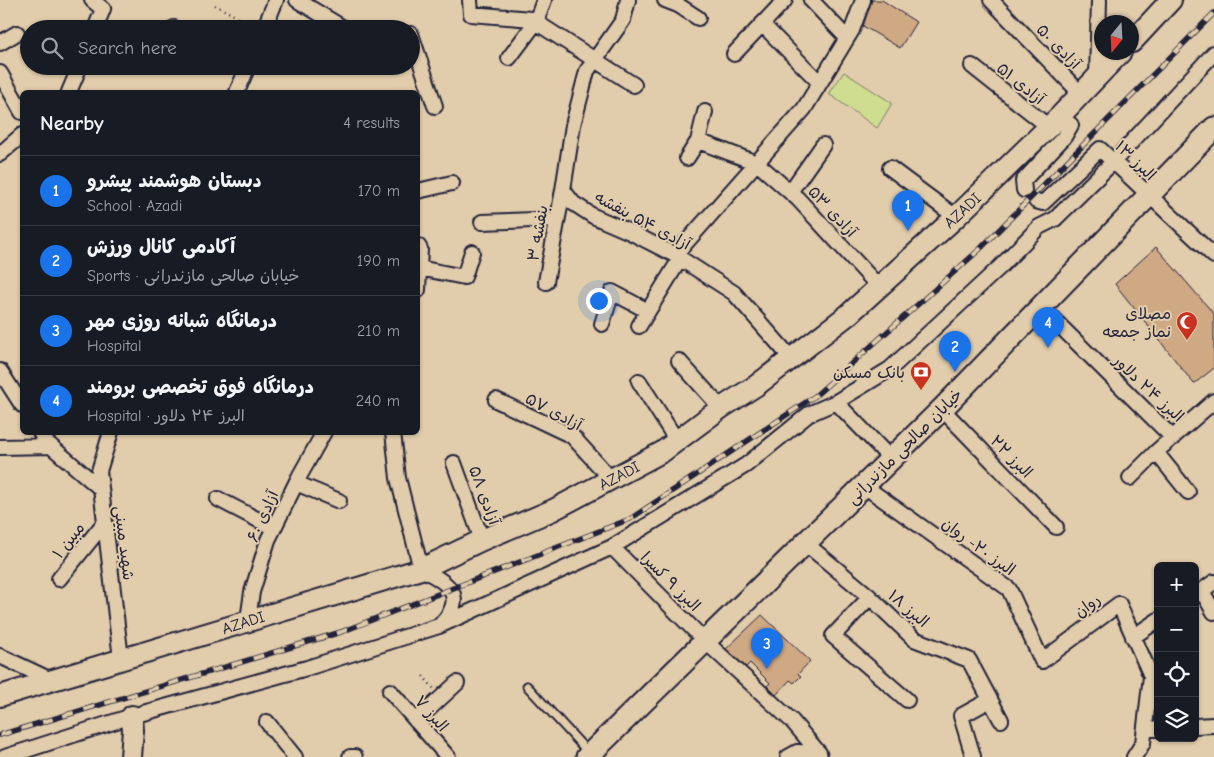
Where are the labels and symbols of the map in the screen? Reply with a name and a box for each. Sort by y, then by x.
north arrow [1094,15,1139,60]
street label: آزادی ۵۰ [1033,20,1085,74]
street label: آزادی ۵۱ [993,59,1049,109]
street label: البرز ۱۳ [1111,137,1159,184]
street label: آزادی ۵۳ [804,183,861,242]
street label: آزادی ۵۴ بنفشه [592,188,694,254]
street label: AZADI [941,189,985,232]
pin: 1 [892,190,924,231]
street label: بنفشه ۳ [524,204,552,263]
your location [586,288,612,314]
place label: مصلای نماز جمعه [1103,305,1171,341]
pin: 4 [1032,307,1064,348]
mosque icon: مصلای نماز جمعه [1175,310,1199,341]
pin: 2 [939,331,971,372]
street label: البرز ۲۴ دلاور [1108,350,1187,426]
bank icon: بانک مسکن [909,360,933,391]
place label: بانک مسکن [833,364,905,382]
street label: خیابان صالحی مازندرانی [843,385,967,509]
street label: آزادی ۵۷ [522,389,586,435]
street label: البرز ۲۲ [987,432,1036,482]
street label: AZADI [596,458,643,494]
street label: آزادی ۵۸ [465,463,503,528]
street label: آزادی ۶۰ [244,487,283,545]
street label: شهید مبینی [110,505,137,581]
street label: البرز ۲۰- روان [938,514,1019,579]
street label: مبین ۱ [49,519,88,562]
street label: البرز ۹ کسرا [637,548,704,615]
street label: البرز ۱۸ [884,586,932,631]
street label: روان [1071,590,1104,621]
street label: AZADI [220,608,267,638]
pin: 3 [751,628,783,669]
street label: البرز ۷ [411,692,452,735]

